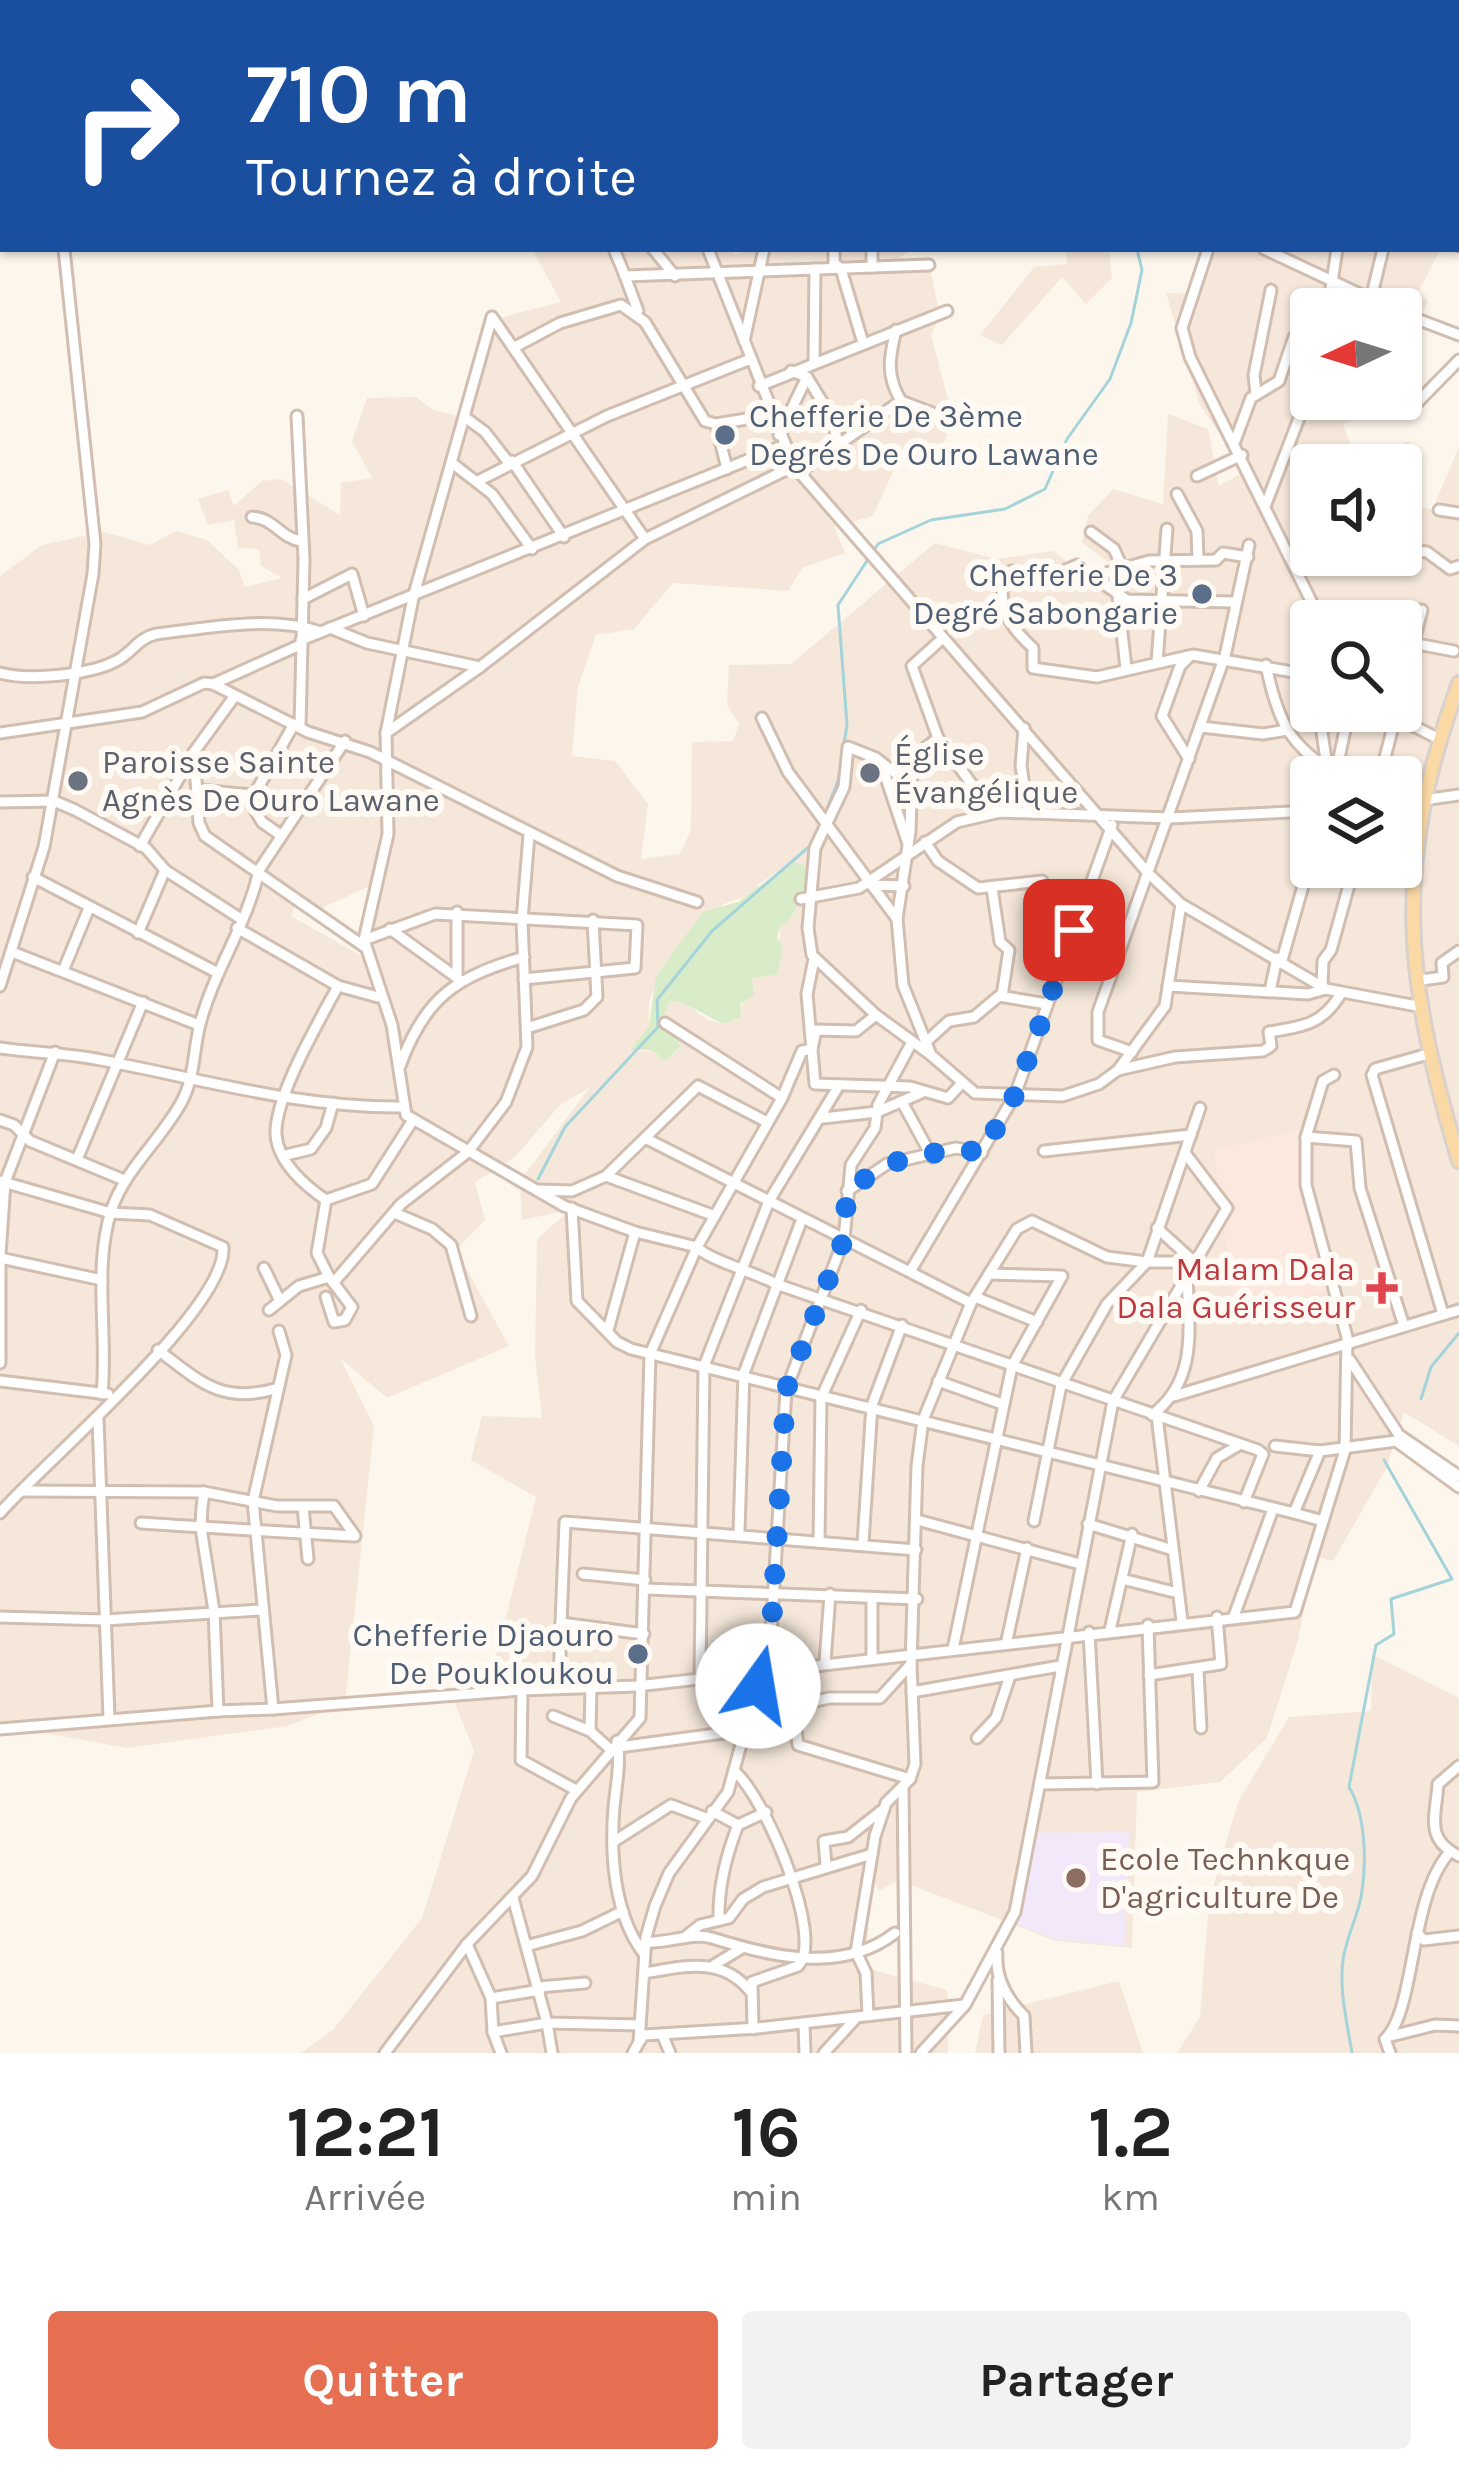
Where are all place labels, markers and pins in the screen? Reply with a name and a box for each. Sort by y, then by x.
place label: Chefferie De 3ème Degrés De Ouro Lawane [749,397,1099,473]
marker: Chefferie De 3ème Degrés De Ouro Lawane [712,422,738,448]
place label: Chefferie De 3 Degré Sabongarie [913,556,1178,632]
marker: Chefferie De 3 Degré Sabongarie [1189,581,1215,607]
place label: Église Évangélique [894,734,1078,811]
place label: Paroisse Sainte Agnès De Ouro Lawane [102,743,440,819]
marker: Église Évangélique [857,760,883,786]
marker: Paroisse Sainte Agnès De Ouro Lawane [65,768,91,794]
pin [1023,879,1125,981]
place label: Malam Dala Dala Guérisseur [1116,1250,1355,1326]
marker: Malam Dala Dala Guérisseur [1366,1272,1398,1304]
place label: Chefferie Djaouro De Poukloukou [353,1616,614,1692]
marker: Chefferie Djaouro De Poukloukou [625,1641,651,1667]
place label: Ecole Technkque D'agriculture De [1100,1840,1350,1916]
marker: Ecole Technkque D'agriculture De [1063,1865,1089,1891]

